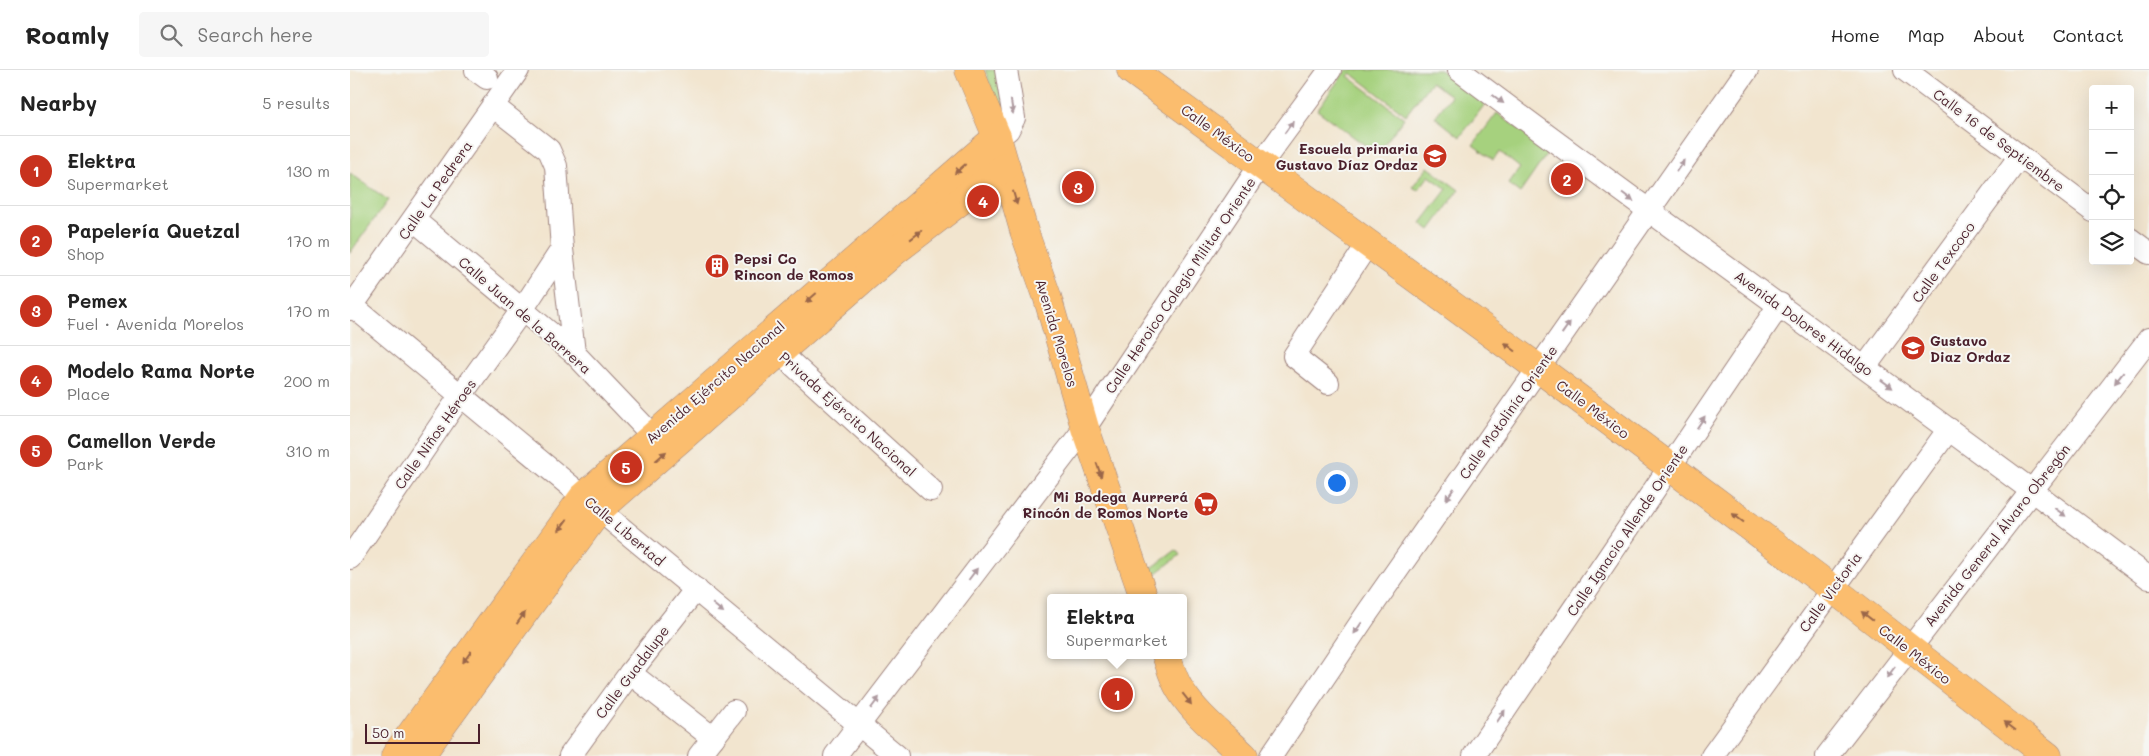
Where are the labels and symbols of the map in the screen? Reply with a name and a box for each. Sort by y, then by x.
street label: Calle 16 de Septiembre [1929,84,2069,196]
one-way arrow [1491,94,1505,104]
one-way arrow [1008,99,1016,115]
street label: Calle México [1177,100,1259,166]
one-way arrow [1283,121,1294,134]
street label: Calle La Pedrera [394,137,476,243]
place label: Escuela primaria Gustavo Díaz Ordaz [1276,139,1418,174]
school or university icon: Escuela primaria Gustavo Díaz Ordaz [1422,143,1448,169]
pin: 2 [1551,160,1583,198]
one-way arrow [1675,160,1685,173]
one-way arrow [955,163,967,175]
pin: 3 [1062,168,1094,206]
street label: Calle Heroico Colegio Militar Oriente [1100,173,1260,397]
pin: 4 [967,182,999,220]
one-way arrow [1011,191,1019,206]
one-way arrow [1621,191,1634,202]
street label: Calle Texcoco [1907,218,1979,306]
one-way arrow [909,229,922,240]
place label: Pepsi Co Rincon de Romos [734,249,854,284]
street label: Calle Juan de la Barrera [455,252,595,378]
building icon: Pepsi Co Rincon de Romos [704,253,730,279]
street label: Avenida Dolores Hidalgo [1731,266,1877,380]
street label: Avenida Morelos [1032,277,1082,389]
one-way arrow [805,293,818,304]
street label: Avenida Ejército Nacional [642,316,788,448]
one-way arrow [1561,321,1571,335]
place label: Gustavo Diaz Ordaz [1930,331,2010,366]
school or university icon: Gustavo Diaz Ordaz [1900,335,1926,361]
street label: Calle Motolinía Oriente [1454,341,1562,483]
one-way arrow [1503,342,1517,352]
street label: Privada Ejército Nacional [776,347,920,481]
one-way arrow [2114,371,2125,384]
street label: Calle Niños Héroes [390,375,480,493]
street label: Calle México [1553,375,1633,443]
one-way arrow [1880,378,1893,389]
one-way arrow [1696,415,1705,429]
street label: Calle Ignacio Allende Oriente [1562,440,1692,620]
street label: Avenida General Álvaro Obregón [1920,440,2074,630]
pin: 5 [610,448,642,486]
one-way arrow [655,451,668,462]
one-way arrow [1095,463,1103,478]
your location [1324,470,1350,496]
place label: Mi Bodega Aurrerá Rincón de Romos Norte [1022,487,1188,522]
one-way arrow [1445,487,1455,501]
supermarket icon: Mi Bodega Aurrerá Rincón de Romos Norte [1193,491,1219,517]
street label: Calle Libertad [581,492,669,570]
one-way arrow [2053,506,2066,517]
one-way arrow [1731,513,1745,523]
one-way arrow [558,519,568,532]
street label: Calle Victoria [1794,548,1866,636]
one-way arrow [968,568,979,581]
one-way arrow [712,602,725,613]
one-way arrow [516,611,526,625]
one-way arrow [1861,611,1874,622]
street label: Calle México [1875,620,1955,688]
one-way arrow [1353,621,1363,634]
street label: Calle Guadalupe [591,622,673,722]
one-way arrow [462,650,472,664]
one-way arrow [1885,665,1896,678]
pin: 1 [1101,675,1133,713]
one-way arrow [1182,692,1192,706]
one-way arrow [870,696,880,710]
one-way arrow [1496,709,1506,722]
scale bar [365,721,480,744]
one-way arrow [2004,721,2017,732]

